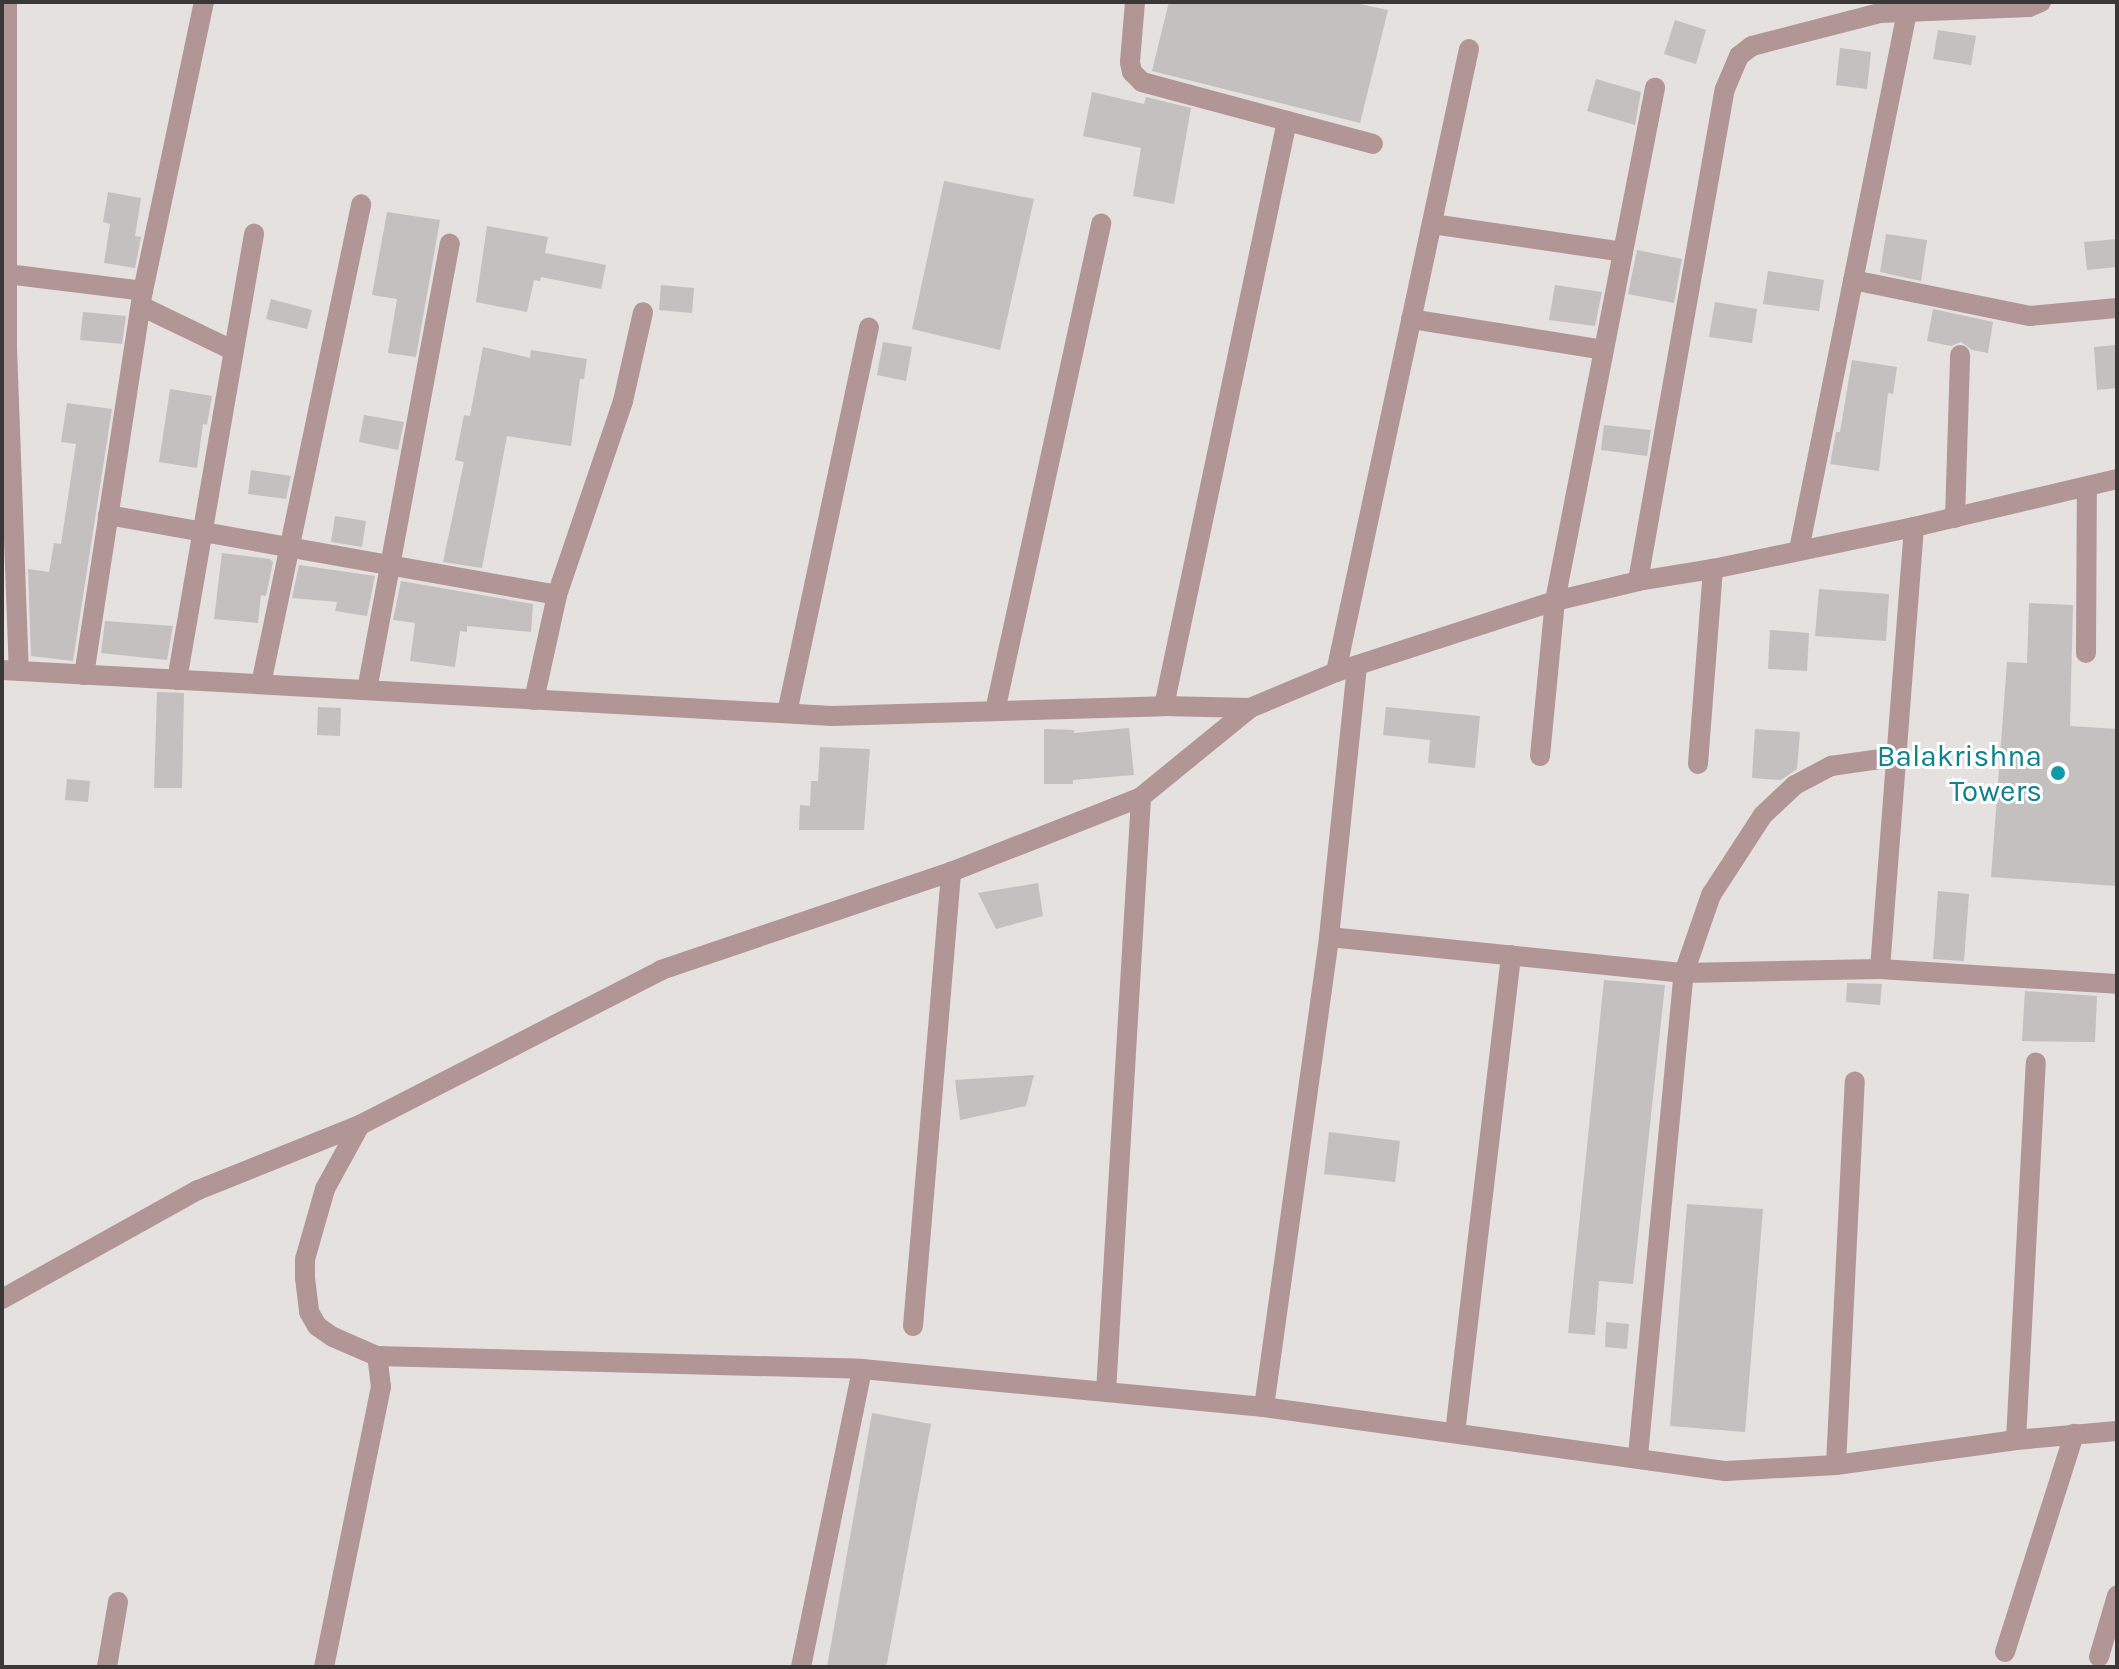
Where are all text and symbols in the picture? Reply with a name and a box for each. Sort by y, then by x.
place label: Balakrishna Towers [1877,738,2042,808]
marker: Balakrishna Towers [2049,764,2067,782]

